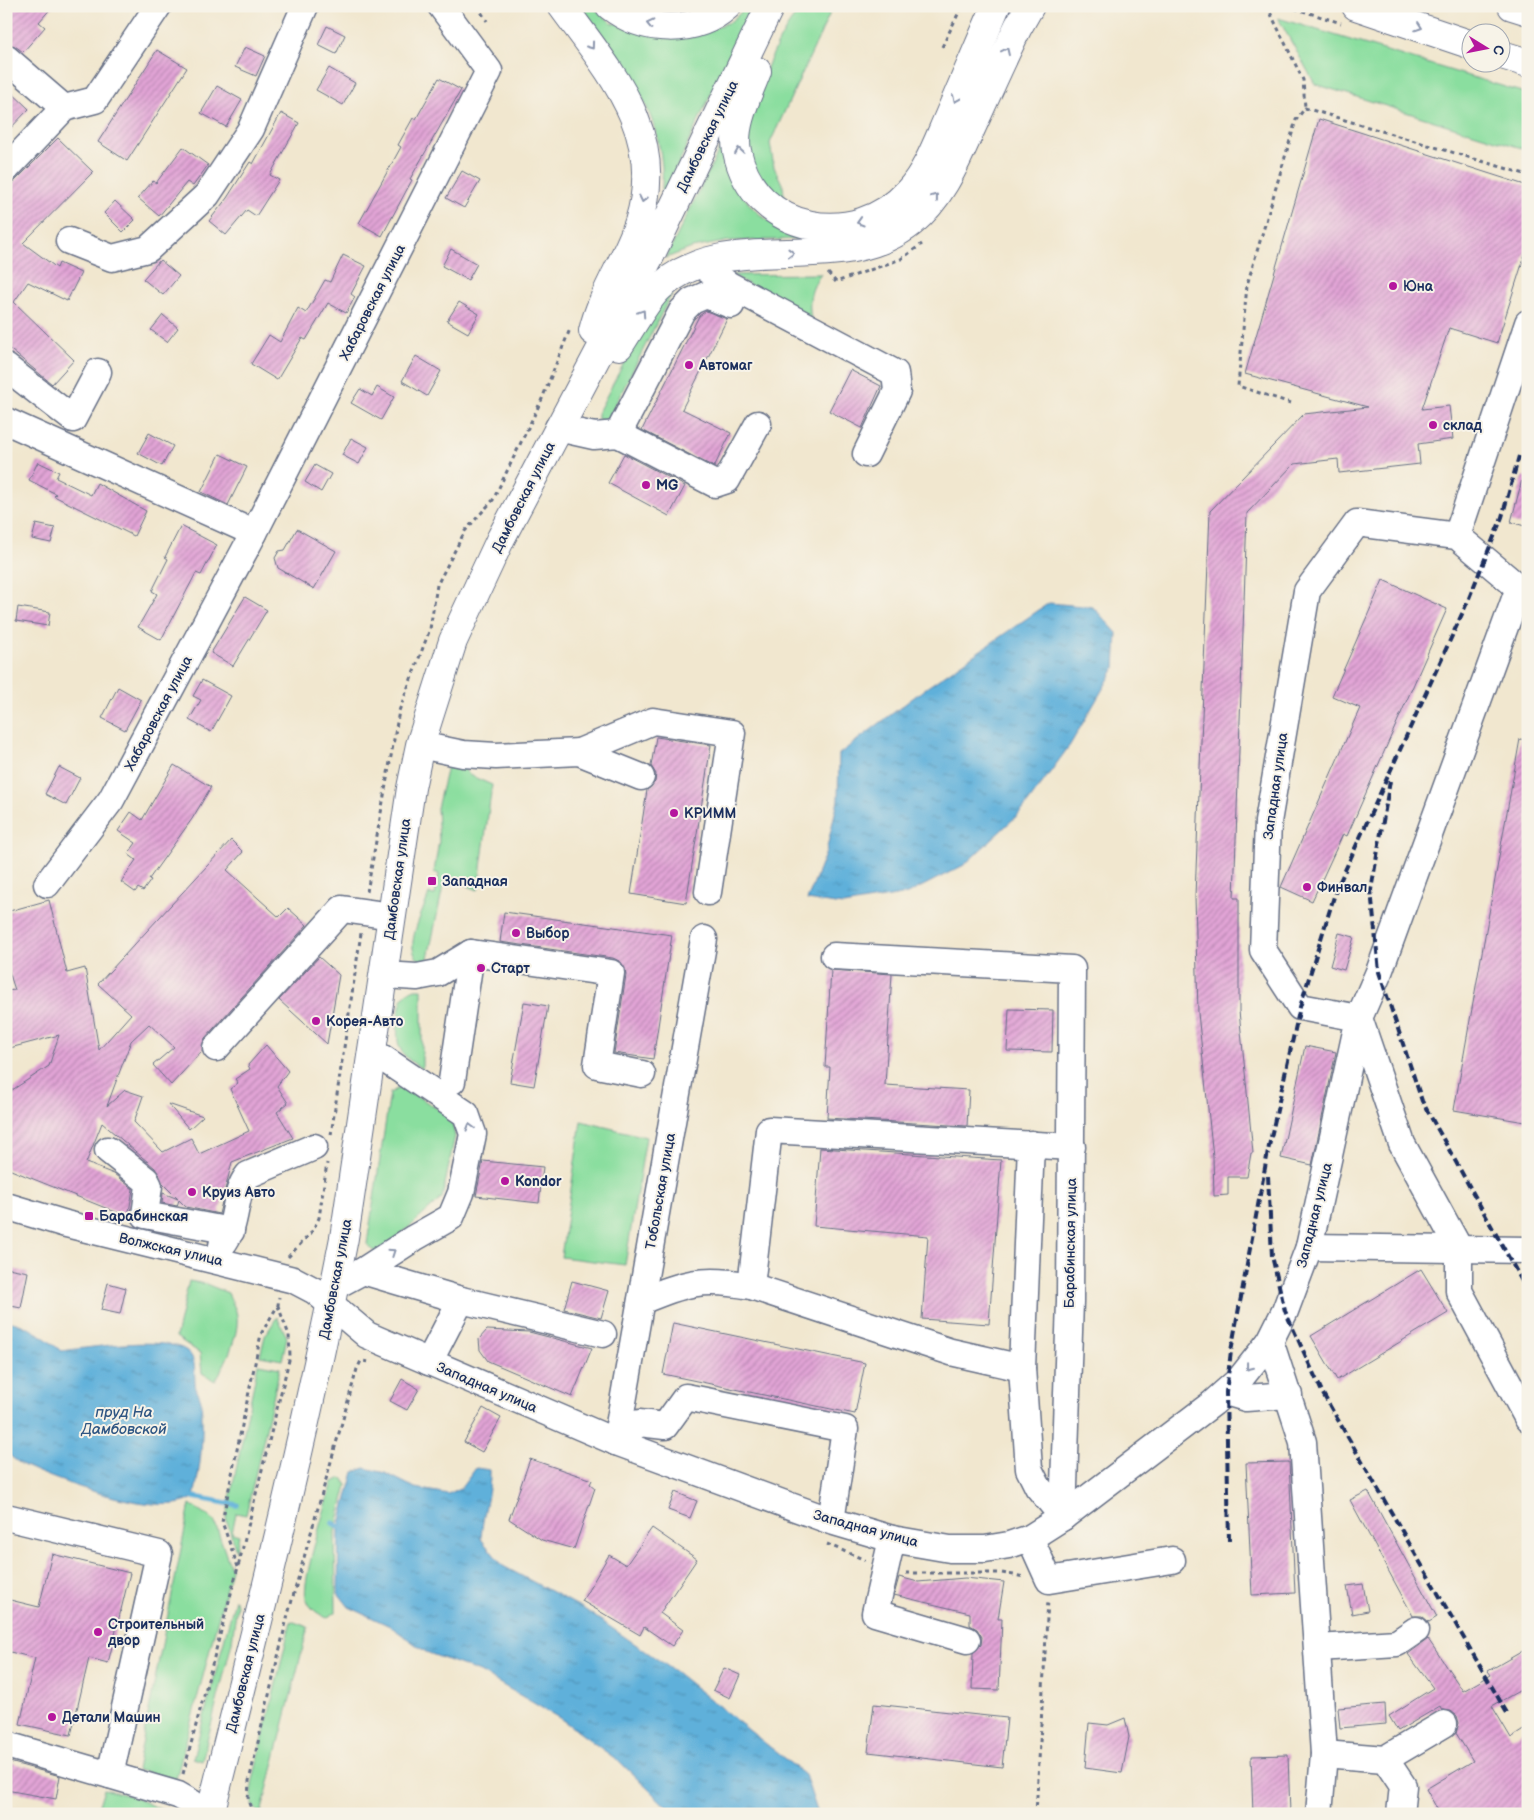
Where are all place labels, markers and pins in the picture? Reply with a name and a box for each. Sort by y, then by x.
place label: Юна [1403,278,1434,295]
marker: Юна [1387,280,1399,292]
place label: Автомаг [698,357,753,374]
marker: Автомаг [683,359,695,371]
place label: склад [1443,417,1483,434]
marker: склад [1427,419,1439,431]
place label: MG [656,477,678,494]
marker: MG [640,479,652,491]
place label: КРИММ [684,805,736,822]
marker: КРИММ [668,807,680,819]
place label: Западная [442,873,508,890]
marker: Западная [426,875,438,887]
place label: Финвал [1317,879,1367,896]
marker: Финвал [1301,881,1313,893]
place label: Выбор [526,925,570,942]
marker: Выбор [510,927,522,939]
place label: Старт [491,960,530,977]
marker: Старт [475,962,487,974]
place label: Корея-Авто [326,1013,404,1030]
marker: Корея-Авто [310,1015,322,1027]
place label: Kondor [515,1173,562,1190]
marker: Kondor [499,1175,511,1187]
place label: Круиз Авто [202,1184,275,1201]
marker: Круиз Авто [186,1186,198,1198]
place label: Барабинская [99,1208,188,1225]
marker: Барабинская [83,1210,95,1222]
place label: Строительный двор [107,1616,204,1649]
marker: Строительный двор [92,1626,104,1638]
place label: Детали Машин [62,1709,161,1726]
marker: Детали Машин [46,1711,58,1723]

